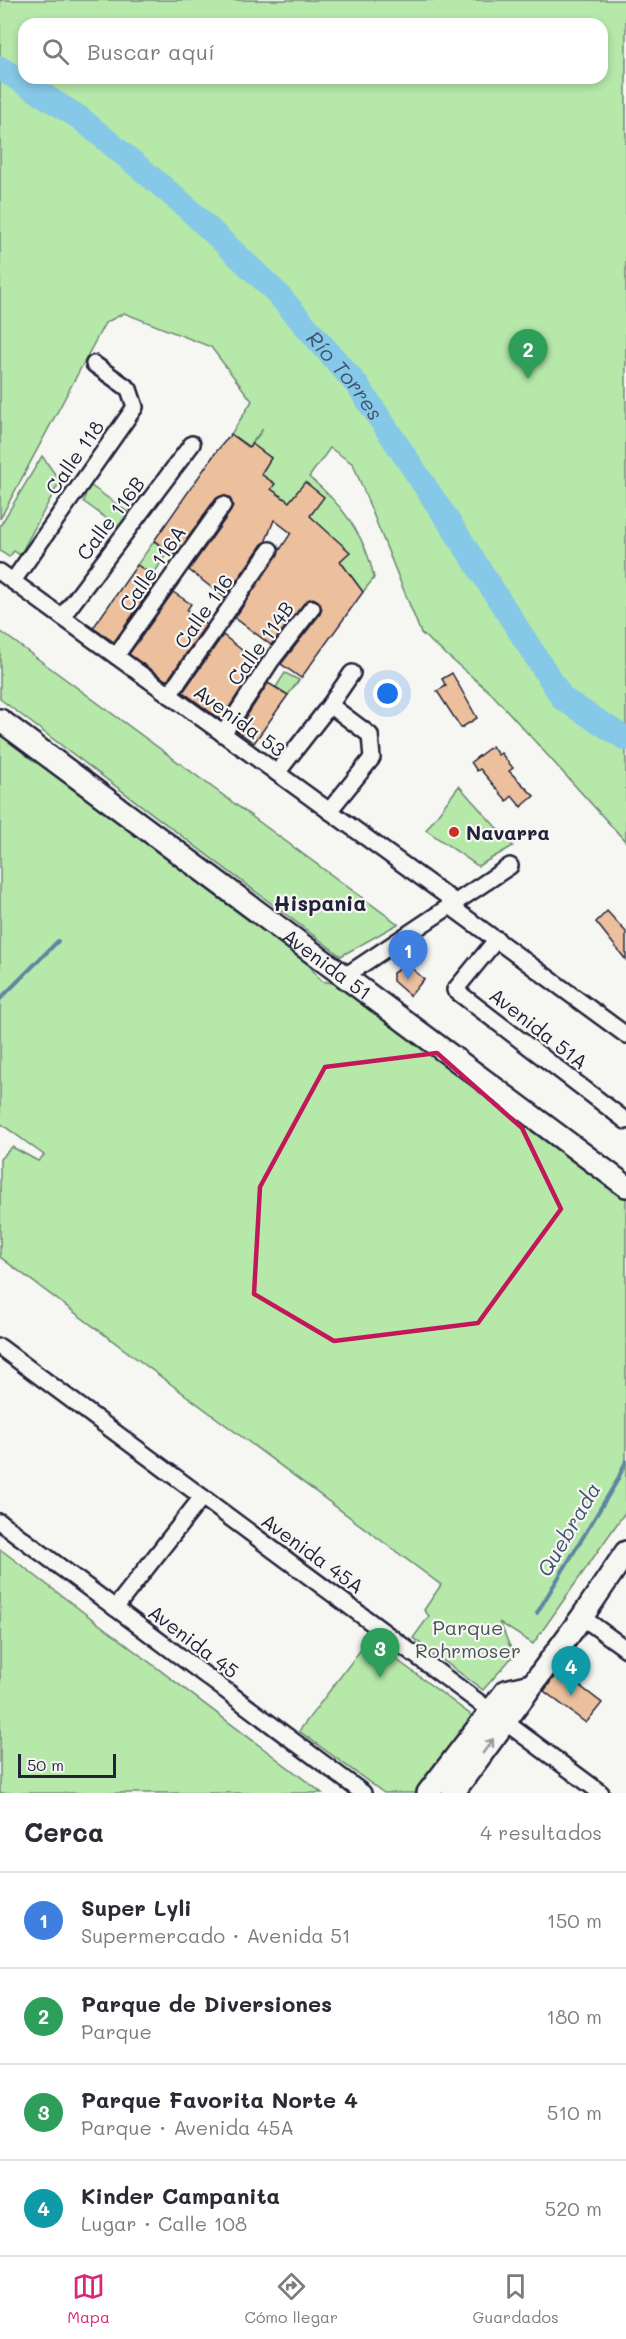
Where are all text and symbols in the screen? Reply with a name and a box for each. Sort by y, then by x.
search box [18,18,608,84]
icon: search [39,35,72,68]
text: Buscar aquí [87,37,215,66]
water label: Río Torres [302,324,390,425]
pin: 2 [508,330,548,379]
street label: Calle 118 [39,415,109,499]
street label: Calle 116B [70,471,150,565]
street label: Calle 116A [113,520,191,616]
street label: Calle 116 [168,569,238,653]
street label: Calle 114B [221,596,299,690]
street label: Avenida 53 [189,678,291,762]
your location [373,679,402,708]
place label: Navarra [466,819,550,845]
marker: Navarra [447,825,461,839]
district label: Hispania [274,889,366,916]
street label: Avenida 51 [278,922,377,1005]
pin: 1 [388,930,428,980]
street label: Avenida 51A [485,981,593,1075]
water label: Quebrada [530,1477,606,1581]
street label: Avenida 45A [257,1507,369,1599]
street label: Avenida 45 [143,1598,245,1684]
park label: Parque Rohrmoser [415,1614,521,1663]
pin: 3 [360,1628,400,1678]
pin: 4 [552,1646,590,1696]
one-way arrow [482,1738,494,1754]
scale bar [18,1751,116,1778]
text: 50 m [27,1754,64,1775]
text: Cerca [24,1815,104,1849]
text: 4 resultados [480,1819,602,1845]
text: Super Lyli [81,1893,192,1922]
text: 1 [39,1907,48,1933]
text: 150 m [547,1907,602,1933]
text: Supermercado · Avenida 51 [81,1922,351,1948]
text: Parque de Diversiones [81,1989,332,2018]
text: 2 [38,2003,49,2029]
text: 180 m [546,2003,602,2029]
text: Parque [81,2018,152,2044]
text: Parque Favorita Norte 4 [81,2085,358,2114]
text: 3 [38,2099,50,2125]
text: 510 m [547,2099,602,2125]
text: Parque · Avenida 45A [81,2114,294,2140]
text: Kinder Campanita [81,2181,280,2210]
text: 4 [37,2195,50,2221]
text: 520 m [545,2195,602,2221]
text: Lugar · Calle 108 [81,2210,247,2236]
tab: Mapa [67,2270,110,2327]
tab: Cómo llegar [244,2270,338,2327]
tab: Guardados [473,2270,559,2327]

